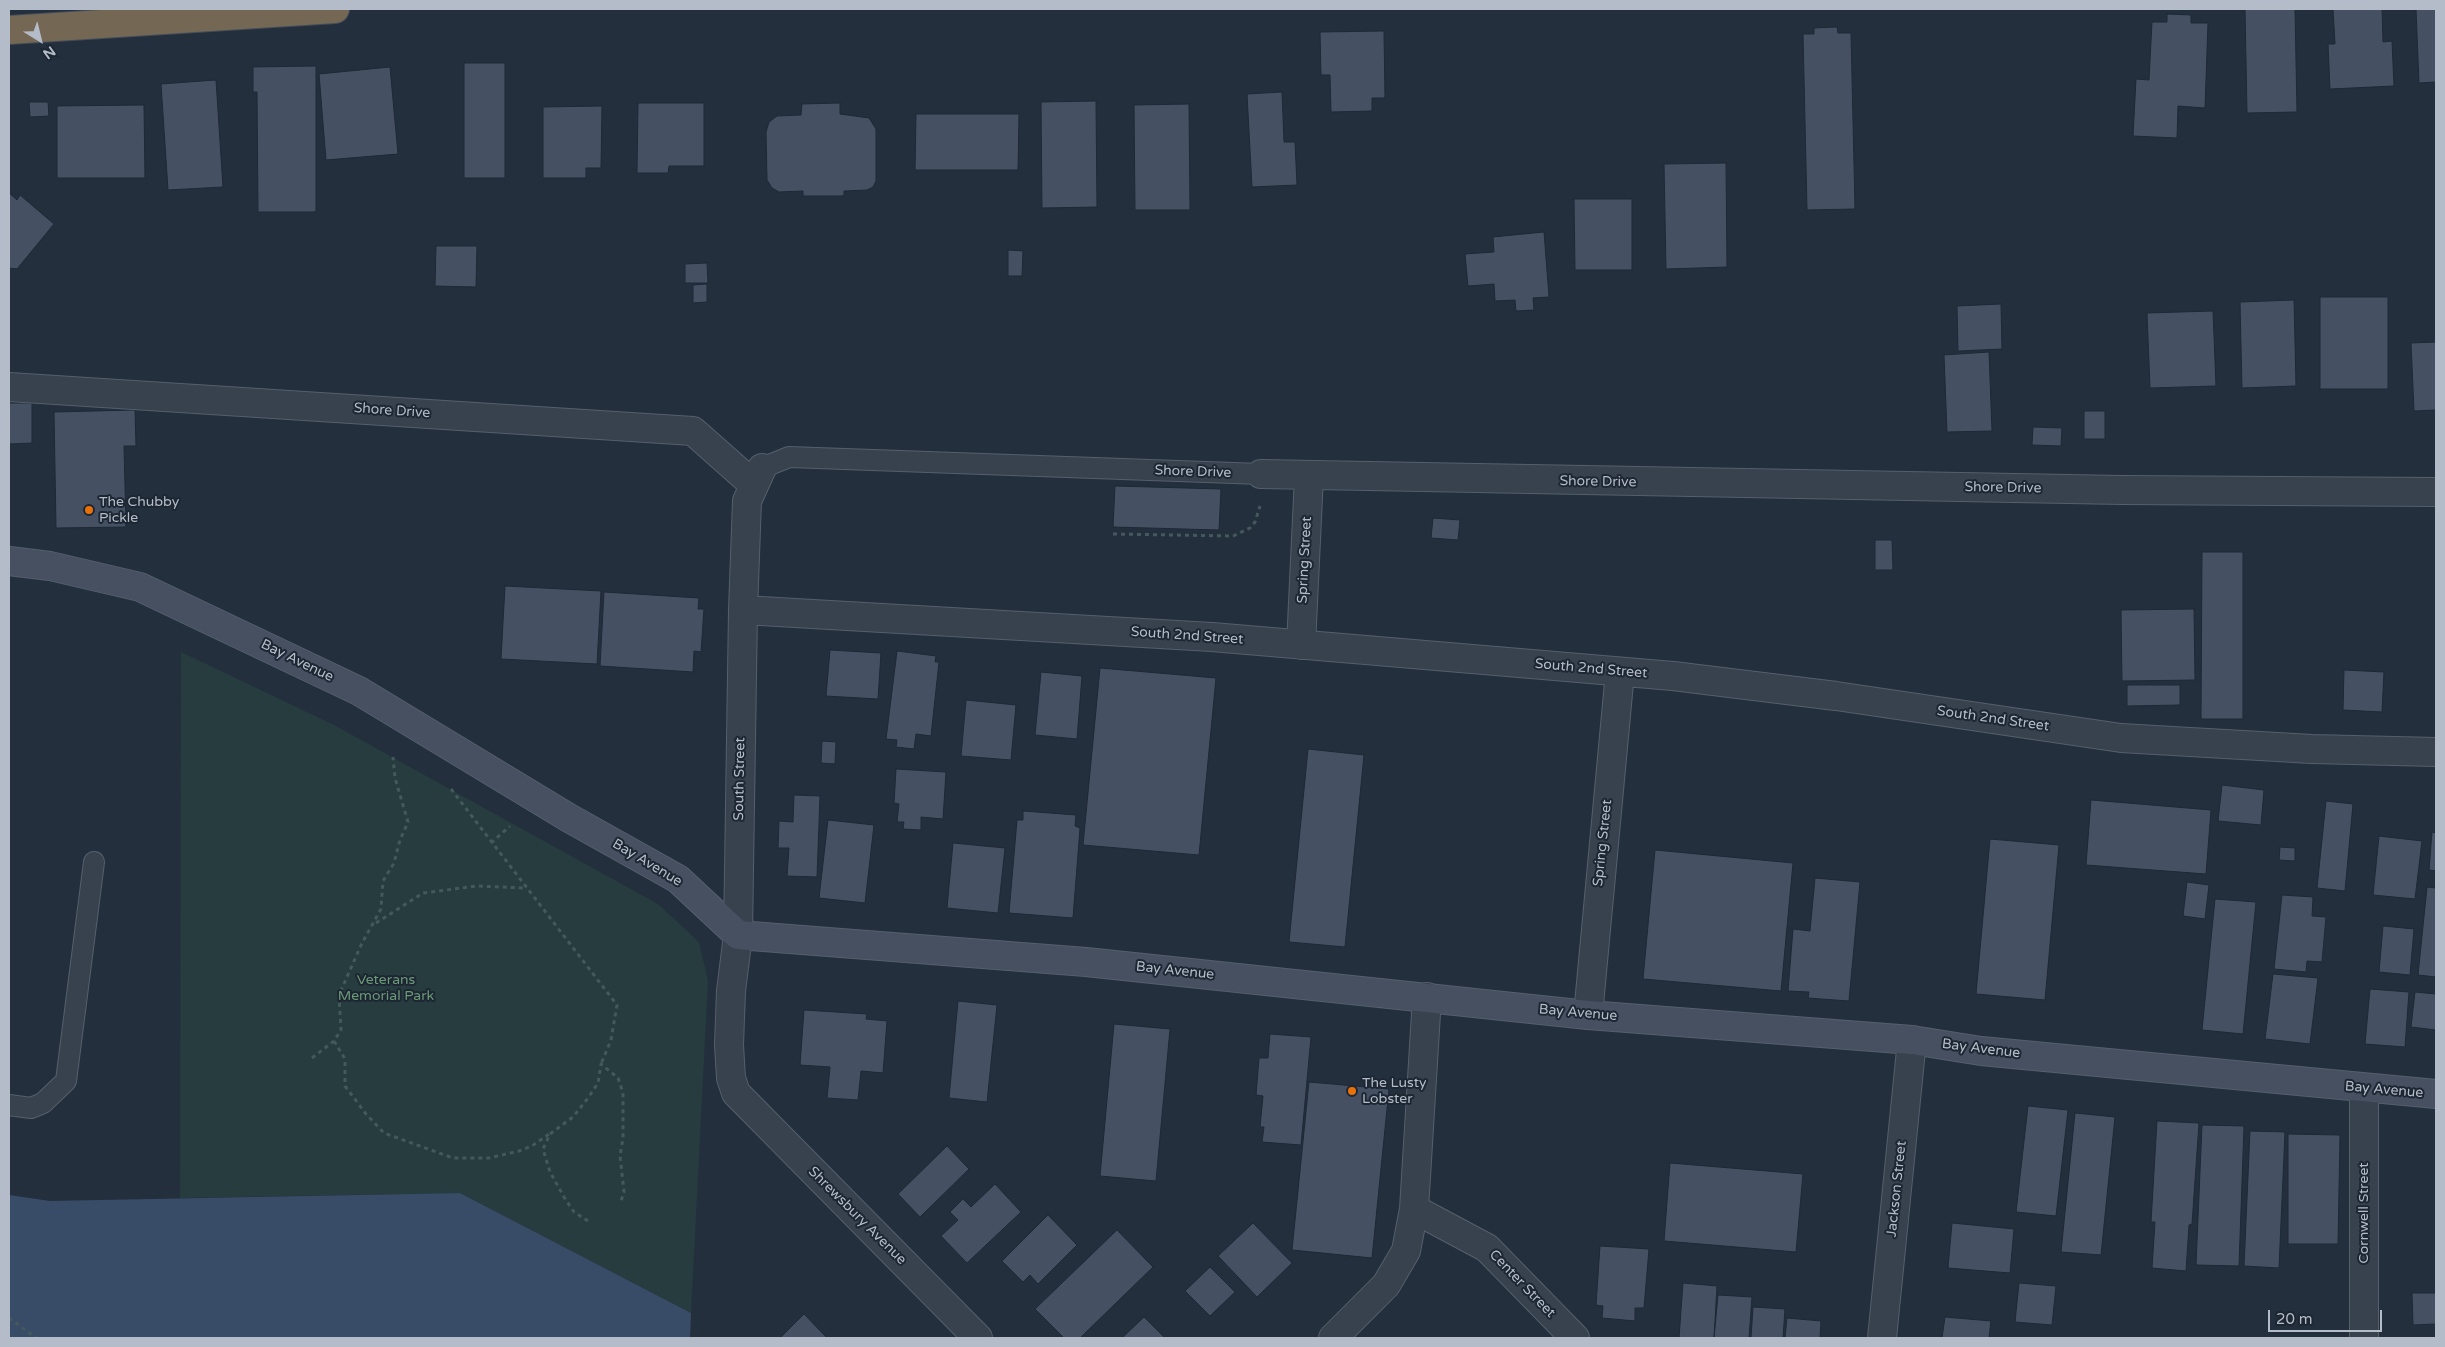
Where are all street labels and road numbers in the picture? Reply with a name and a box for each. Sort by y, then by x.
street label: Shore Drive [353,400,431,422]
street label: Shore Drive [1154,462,1232,482]
street label: Shore Drive [1559,473,1637,491]
street label: Shore Drive [1964,479,2042,497]
street label: Spring Street [1294,516,1316,604]
street label: South 2nd Street [1130,624,1244,648]
street label: Bay Avenue [258,636,336,686]
street label: South 2nd Street [1534,656,1648,682]
street label: South 2nd Street [1936,703,2050,735]
street label: South Street [731,737,749,821]
street label: Spring Street [1590,799,1616,887]
street label: Bay Avenue [609,836,685,890]
street label: Bay Avenue [1135,959,1215,983]
street label: Bay Avenue [1538,1001,1618,1025]
street label: Bay Avenue [1941,1036,2021,1062]
street label: Bay Avenue [2344,1078,2424,1102]
street label: Jackson Street [1884,1140,1910,1238]
street label: Cornwell Street [2356,1162,2372,1264]
street label: Shrewsbury Avenue [804,1163,910,1269]
street label: Center Street [1485,1247,1559,1321]

